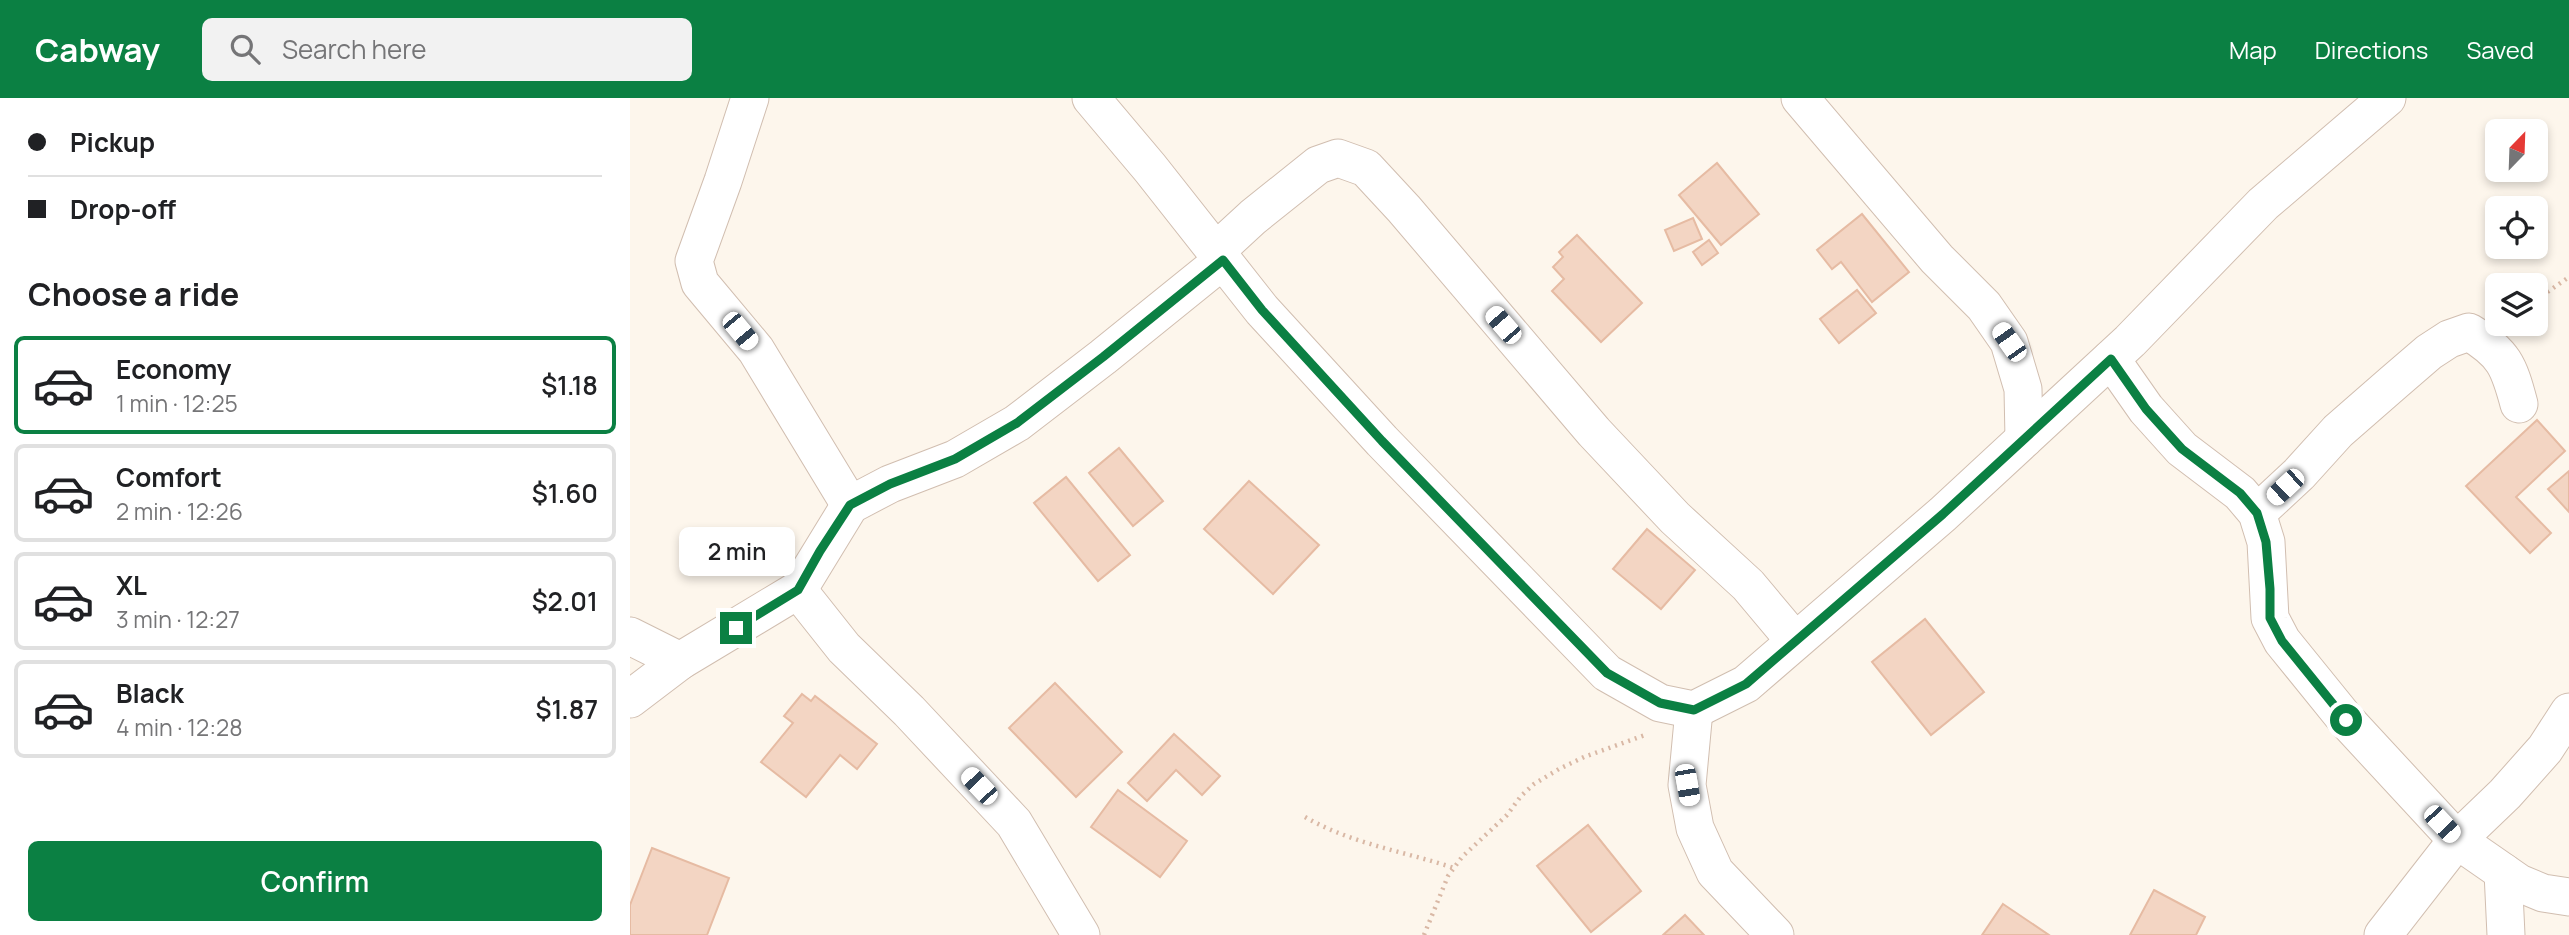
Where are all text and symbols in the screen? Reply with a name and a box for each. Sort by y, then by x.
search box [202,18,692,81]
text: Cabway [35,27,160,72]
icon: search [226,30,264,68]
text: Search here [282,31,427,67]
text: Map [2229,33,2277,66]
text: Directions [2315,33,2428,66]
text: Saved [2466,33,2534,66]
north arrow [2485,119,2548,182]
map controls [2485,119,2548,336]
text: Pickup [70,124,155,160]
text: Drop-off [70,191,176,227]
button: locate [2485,196,2548,259]
text: Choose a ride [28,272,239,316]
button: layers [2485,273,2548,336]
car [1482,302,1525,348]
car [719,308,762,354]
car [1989,319,2030,365]
text: Economy [116,351,231,387]
icon: car [32,354,95,417]
text: $1.18 [541,367,598,403]
text: 1 min · 12:25 [116,387,238,419]
text: Comfort [116,459,222,495]
icon: car [32,462,95,525]
car [2263,465,2308,509]
text: $1.60 [532,475,598,511]
text: 2 min · 12:26 [116,495,243,527]
callout: 2 min [678,526,794,575]
text: 2 min [708,535,766,567]
text: XL [116,567,147,603]
icon: car [32,570,95,633]
text: $2.01 [532,583,598,619]
text: 3 min · 12:27 [116,603,240,635]
route end [720,612,752,644]
text: Black [116,675,184,711]
icon: car [32,678,95,741]
text: $1.87 [535,691,598,727]
route start [2330,704,2362,736]
text: 4 min · 12:28 [116,711,243,743]
car [1674,762,1701,808]
car [957,763,1002,809]
car [2420,801,2465,847]
button: Confirm [28,841,602,921]

